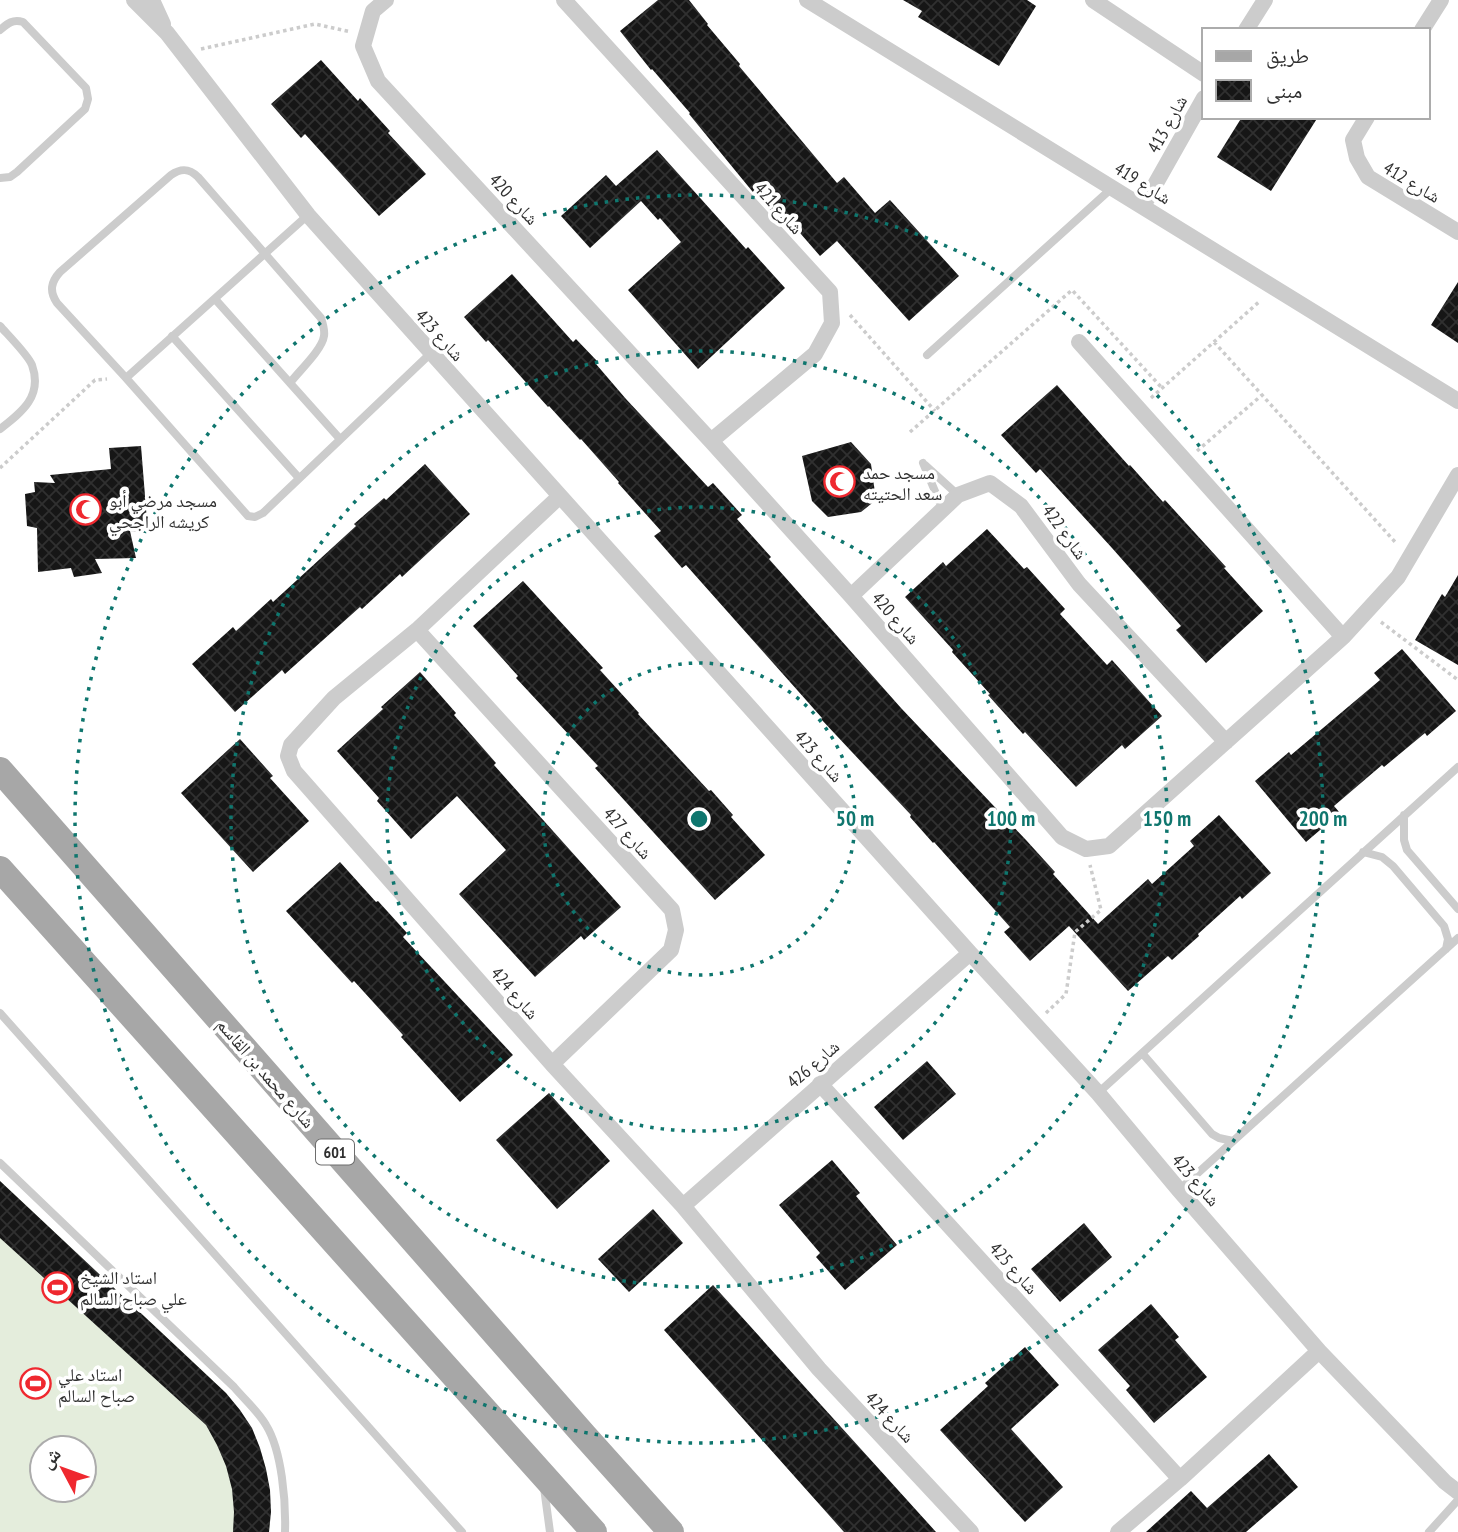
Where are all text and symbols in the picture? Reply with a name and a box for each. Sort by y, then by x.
legend [1202,28,1430,119]
text: طريق [1266,42,1309,69]
text: مبنى [1266,77,1302,104]
street label: شارع 413 [1142,91,1192,157]
street label: شارع 412 [1379,156,1445,208]
street label: شارع 419 [1110,157,1176,209]
street label: شارع 420 [484,168,544,230]
street label: شارع 421 [750,177,808,239]
street label: شارع 423 [411,304,469,366]
place label: مسجد حمد سعد الحتيته [863,461,942,505]
mosque icon: مسجد حمد سعد الحتيته [823,465,857,499]
place label: مسجد مرضي أبو كريشه الراجحي [109,489,217,536]
mosque icon: مسجد مرضي أبو كريشه الراجحي [69,493,103,527]
street label: شارع 422 [1037,500,1093,564]
street label: شارع 420 [867,587,925,649]
street label: شارع 423 [790,725,848,787]
street label: شارع 427 [599,802,657,864]
text: 50 m [836,805,874,832]
text: 100 m [987,805,1035,832]
text: 150 m [1143,805,1191,832]
text: 200 m [1299,805,1347,832]
centre of rings [687,807,711,831]
street label: شارع 424 [486,962,544,1024]
street label: شارع محمد بن القاسم [211,1013,320,1133]
street label: شارع 426 [782,1035,844,1093]
road number: 601 [316,1140,354,1164]
street label: شارع 423 [1167,1149,1225,1211]
street label: شارع 425 [985,1237,1043,1299]
place label: استاد الشيخ علي صباح السالم [80,1266,187,1313]
sports icon: استاد الشيخ علي صباح السالم [40,1270,74,1304]
place label: استاد علي صباح السالم [58,1363,135,1408]
sports icon: استاد علي صباح السالم [18,1367,52,1401]
street label: شارع 424 [860,1386,920,1448]
north arrow [28,1434,98,1504]
text: ش [34,1442,66,1473]

